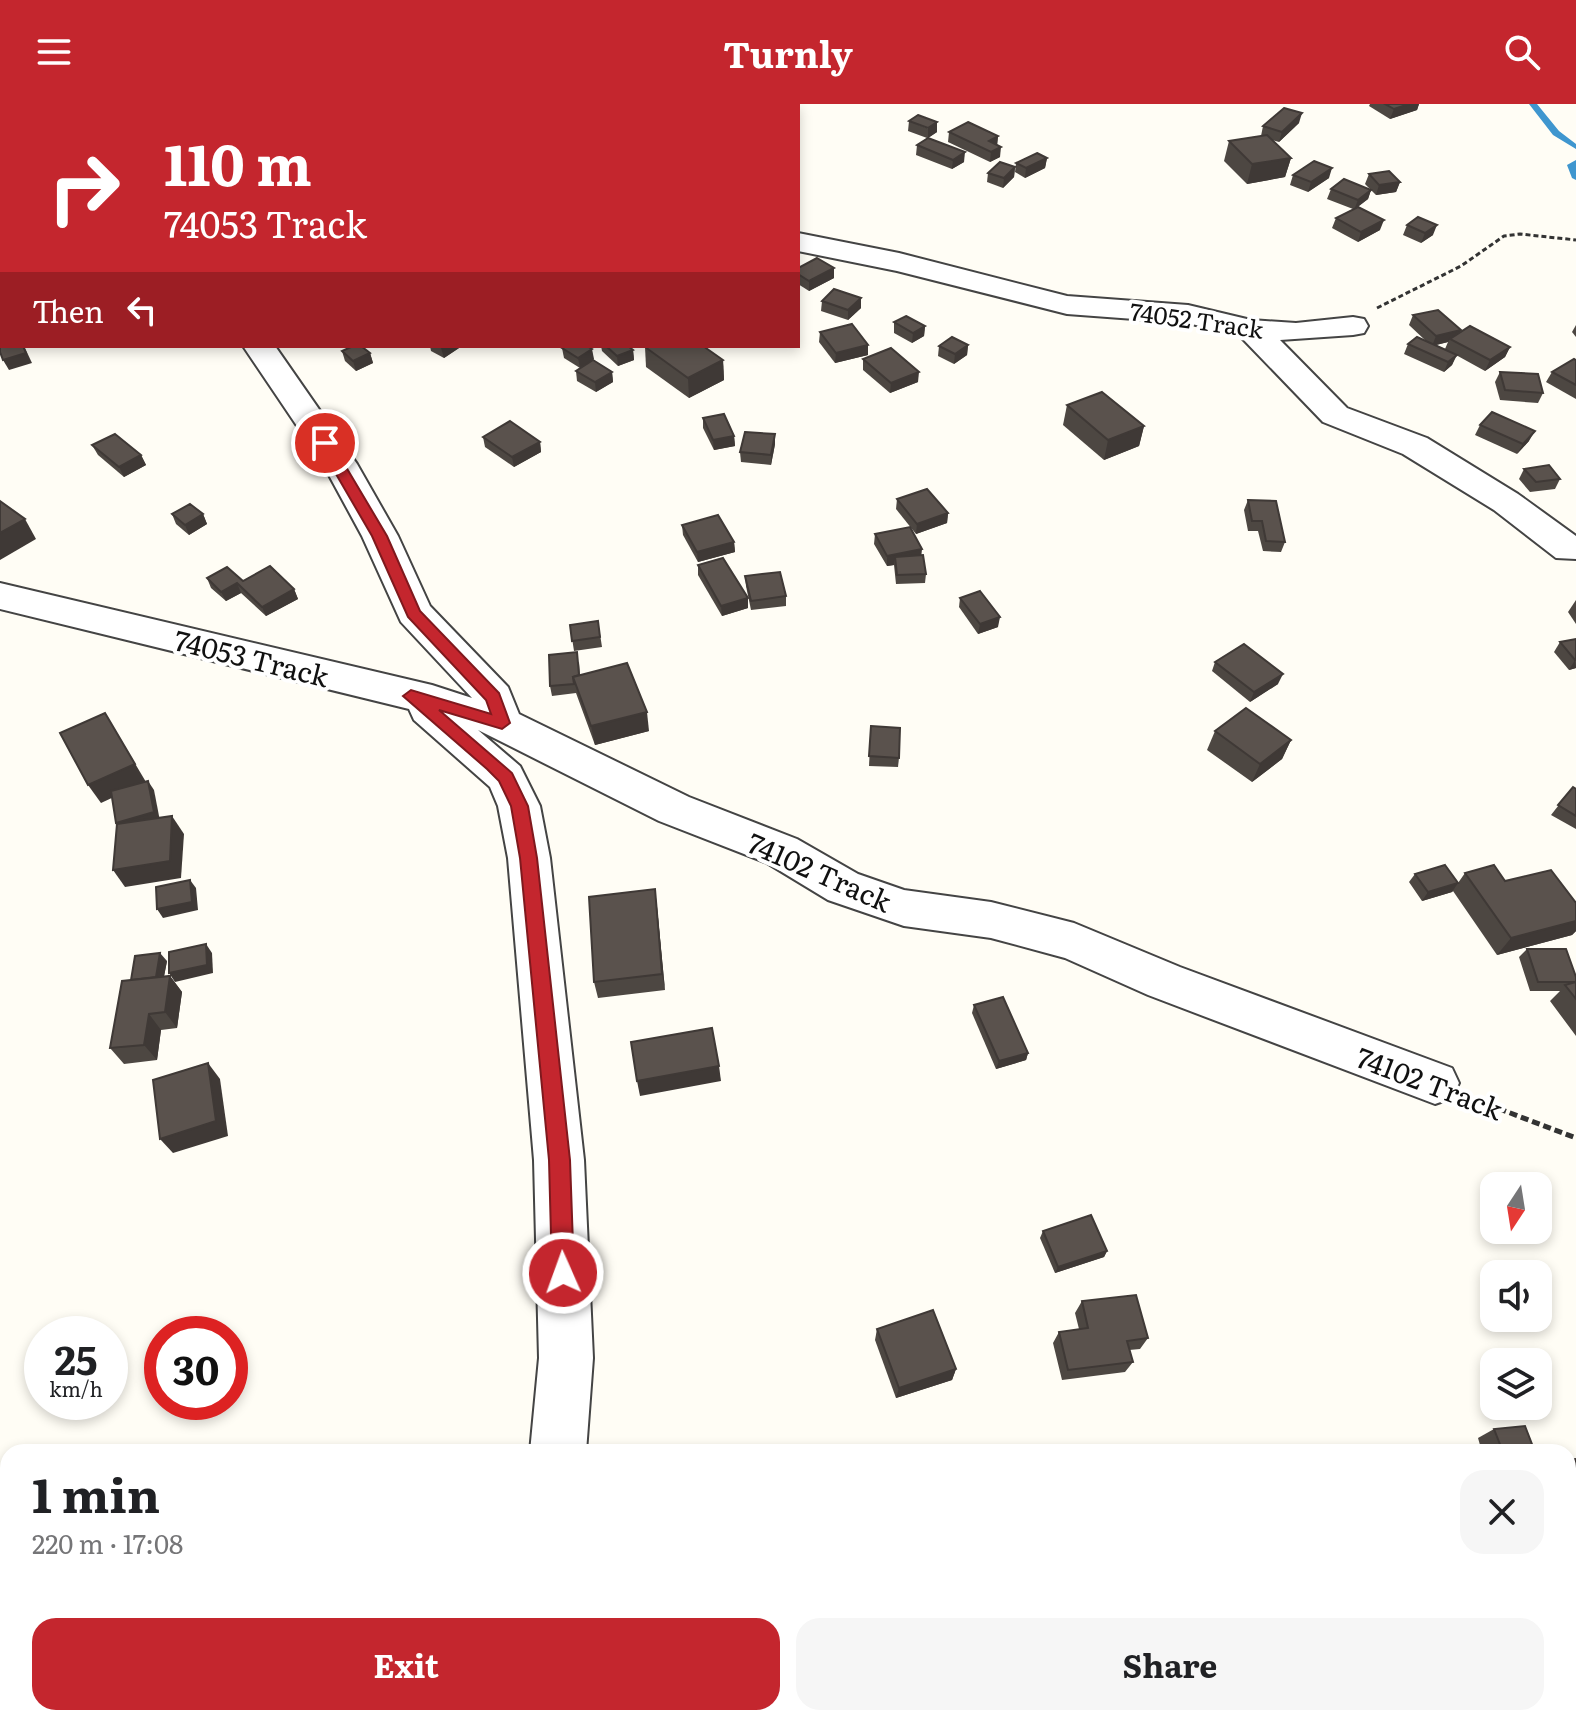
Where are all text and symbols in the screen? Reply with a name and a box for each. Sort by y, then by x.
text: Turnly [723,26,853,79]
icon: menu [32,30,76,74]
icon: search [1500,30,1544,74]
text: 110 m [164,120,312,203]
icon: right [32,136,136,240]
text: 74053 Track [164,196,367,249]
text: Then [32,288,104,332]
icon: left [120,288,164,332]
street label: 74052 Track [1128,292,1266,346]
pin [291,409,359,477]
icon: arrive [303,421,347,465]
street label: 74053 Track [170,618,335,697]
street label: 74102 Track [741,821,900,922]
street label: 74102 Track [1351,1035,1510,1129]
north arrow [1480,1172,1552,1244]
map controls [1480,1172,1552,1420]
position arrow [521,1231,605,1315]
button: sound [1480,1260,1552,1332]
speed limit sign: 30 [144,1316,248,1420]
text: 25 [54,1328,98,1387]
button: layers [1480,1348,1552,1420]
text: km/h [49,1373,103,1403]
text: 1 min [32,1457,160,1528]
button: close [1460,1470,1544,1554]
text: 220 m · 17:08 [32,1523,183,1562]
button: Exit [32,1618,780,1710]
button: Share [796,1618,1544,1710]

